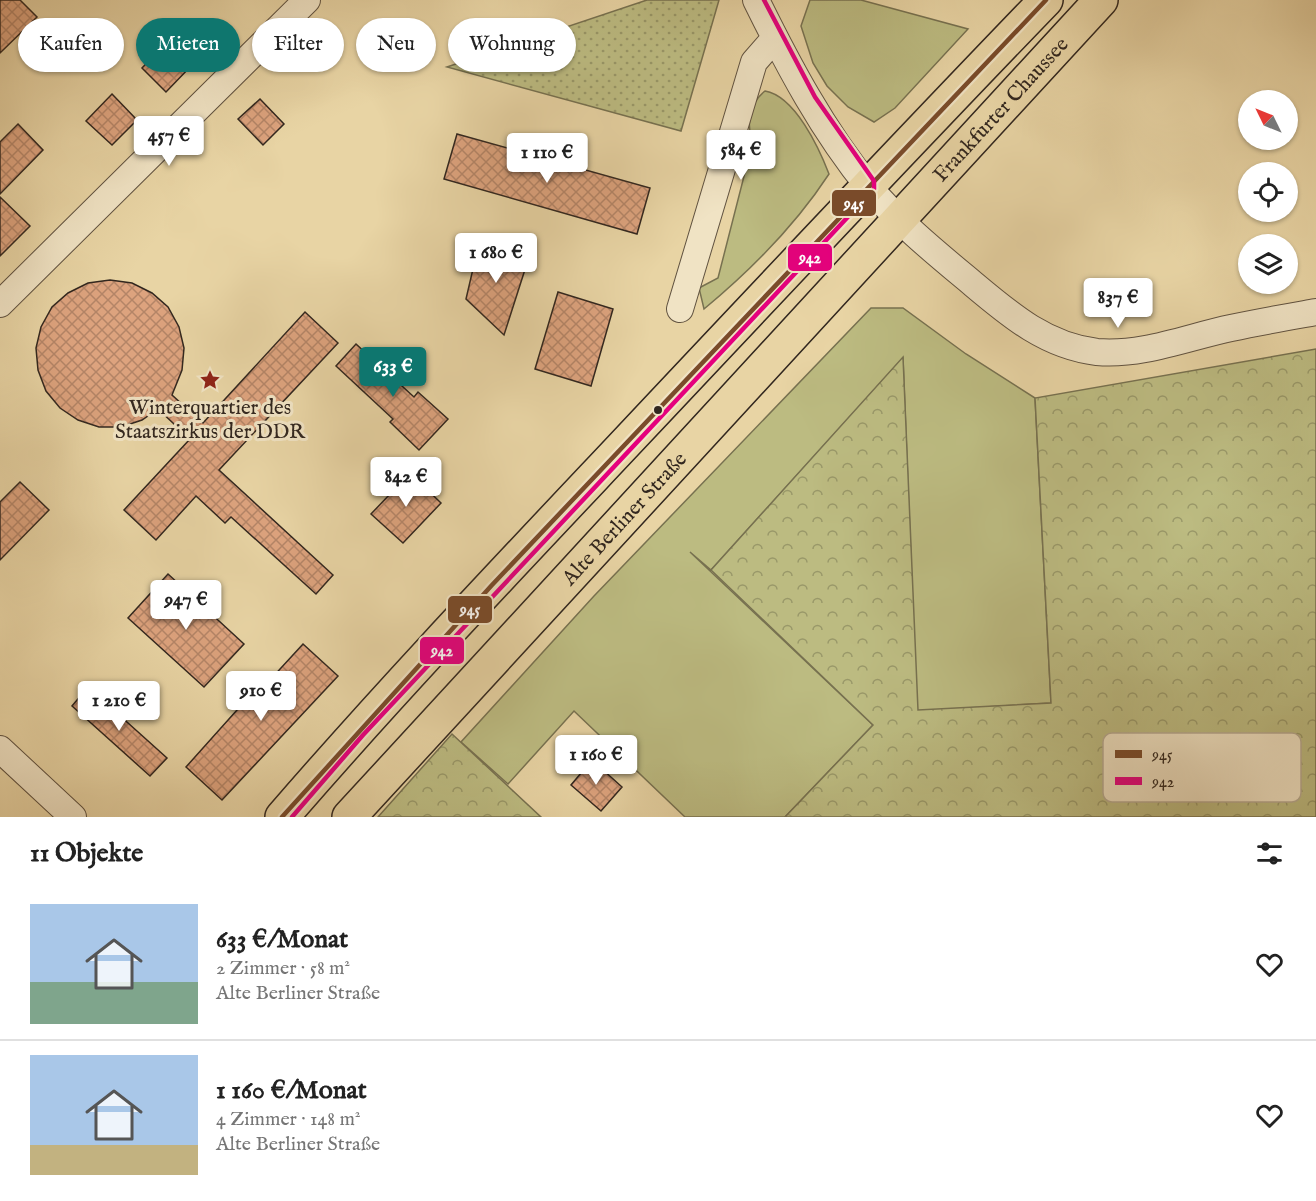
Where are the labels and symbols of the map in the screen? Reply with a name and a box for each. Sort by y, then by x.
street label: Frankfurter Chaussee [928,32,1075,188]
north arrow [1238,90,1298,150]
pin: 457 € [127,116,211,167]
pin: 584 € [699,130,783,181]
pin: 1 110 € [492,133,602,184]
line badge: 945 [831,189,877,217]
text: 945 [843,195,864,215]
pin: 1 680 € [441,233,551,284]
line badge: 942 [787,243,833,272]
text: 942 [798,249,822,269]
pin: 837 € [1076,278,1160,329]
pin: 633 € [351,347,435,398]
place icon: Winterquartier des Staatszirkus der DDR [198,368,222,392]
place label: Winterquartier des Staatszirkus der DDR [115,395,306,446]
unlabelled marker [652,404,664,416]
street label: Alte Berliner Straße [556,446,694,593]
pin: 842 € [364,457,448,508]
pin: 947 € [144,580,228,631]
line badge: 945 [447,595,493,624]
text: 945 [459,601,480,621]
line badge: 942 [419,636,465,665]
text: 942 [430,642,454,662]
pin: 910 € [219,671,303,722]
pin: 1 210 € [64,681,174,732]
legend [1103,733,1301,802]
pin: 1 160 € [541,735,651,786]
text: 945 [1151,746,1173,766]
text: 942 [1151,773,1174,793]

